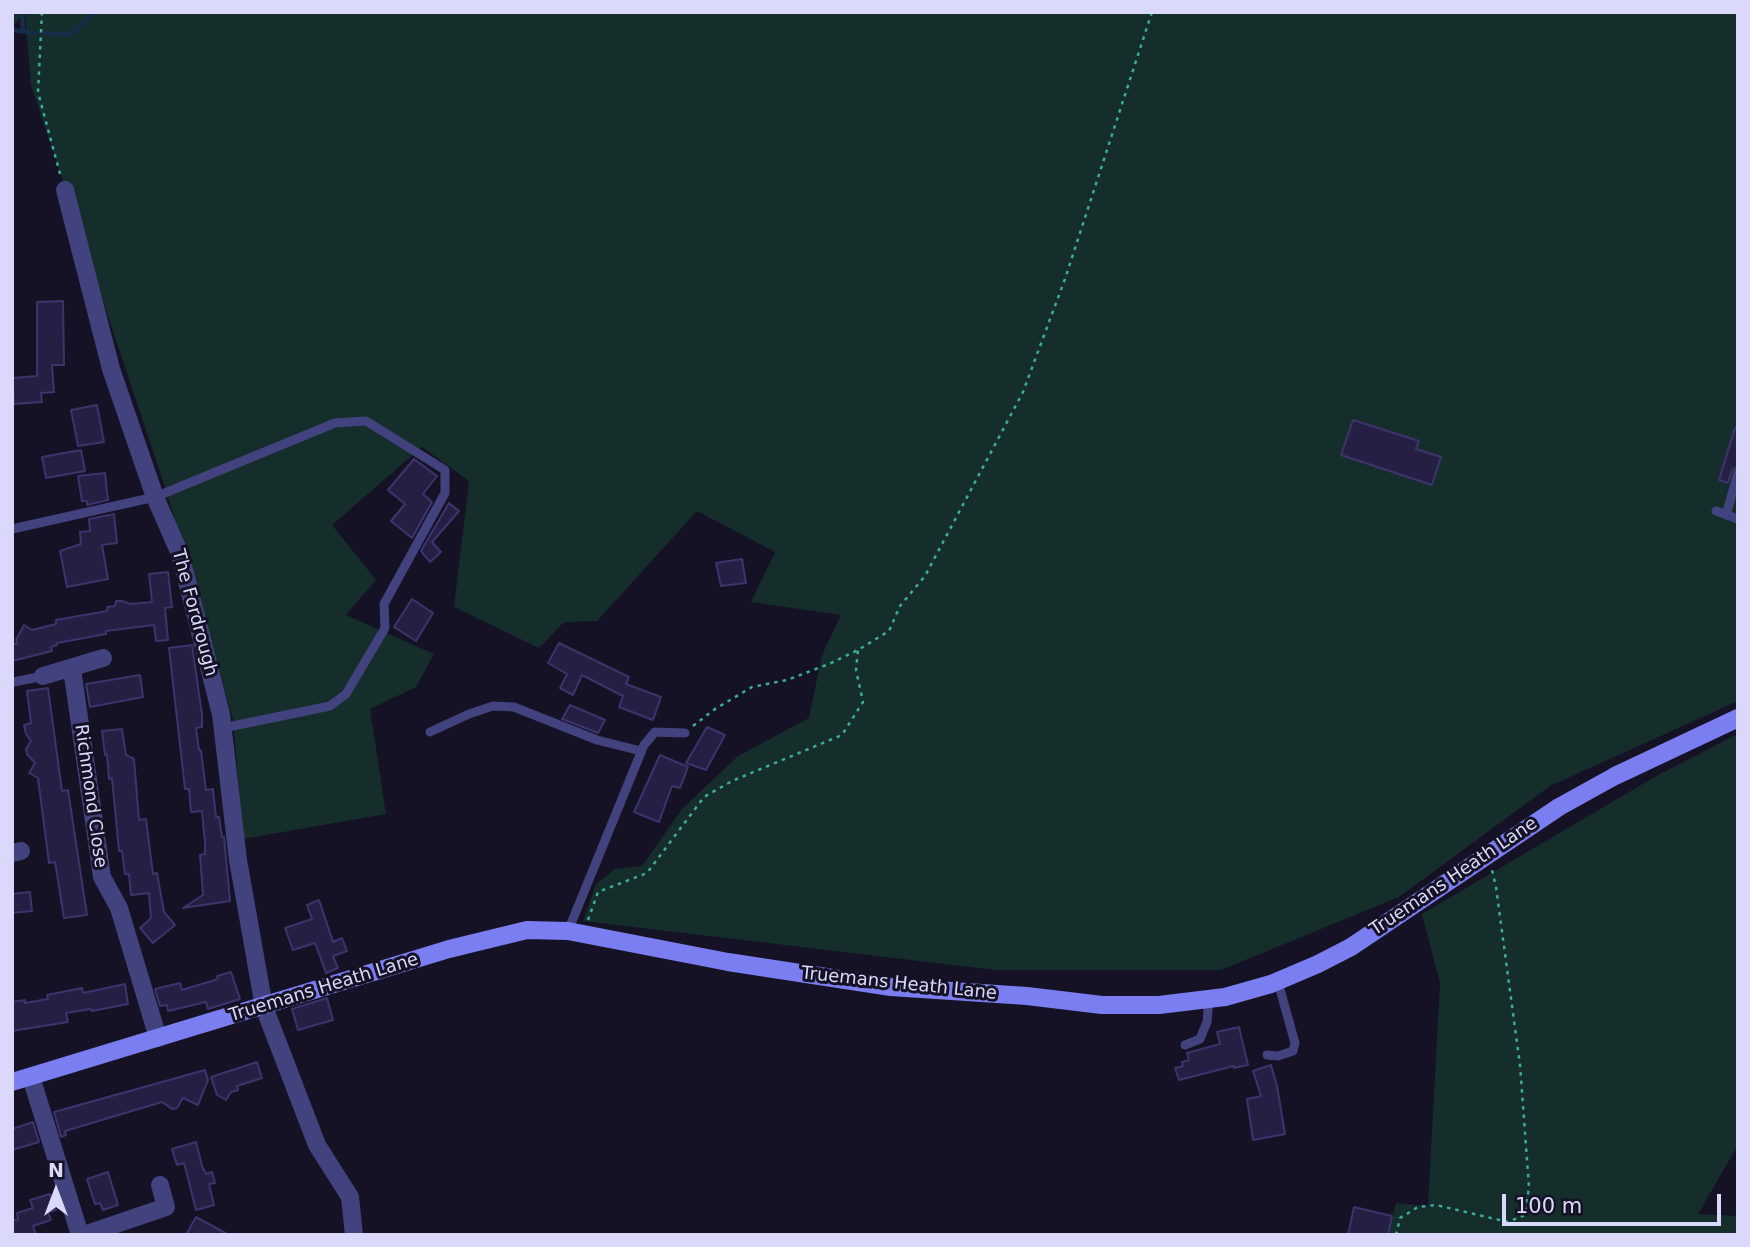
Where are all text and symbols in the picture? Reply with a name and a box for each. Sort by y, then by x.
street label: The Fordrough [167,547,221,679]
street label: Richmond Close [69,723,111,869]
street label: Truemans Heath Lane [1366,813,1542,941]
street label: Truemans Heath Lane [227,949,421,1027]
street label: Truemans Heath Lane [800,963,998,1005]
north arrow [21,1156,91,1226]
text: N [48,1159,64,1181]
scale bar [1505,1180,1724,1224]
text: 100 m [1515,1194,1582,1218]

